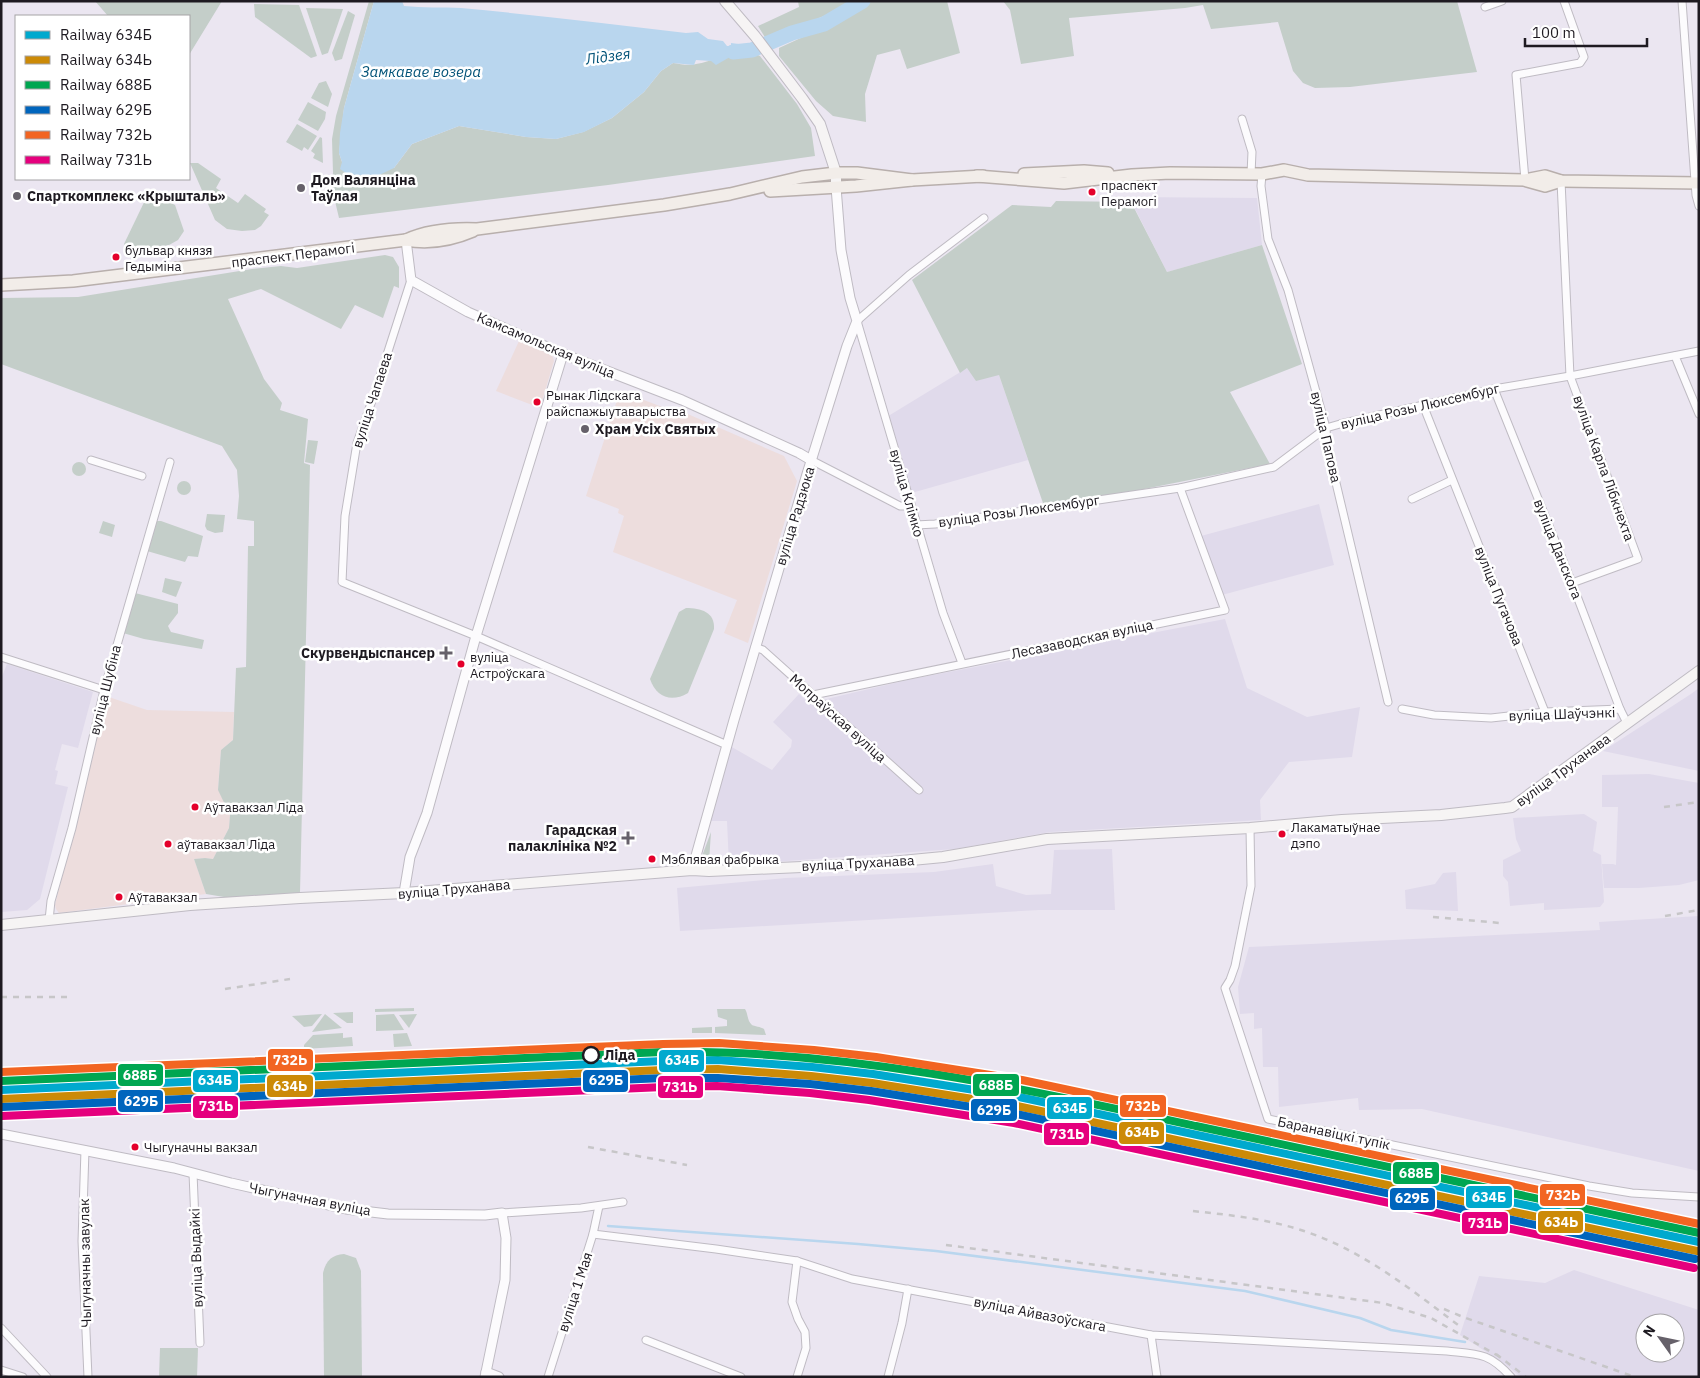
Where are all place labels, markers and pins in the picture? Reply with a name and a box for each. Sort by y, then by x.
place label: Дом Валянціна Таўлая [311,171,416,205]
place label: праспект Перамогі [1101,177,1157,210]
marker: Дом Валянціна Таўлая [295,182,307,194]
place label: Спарткомплекс «Крышталь» [27,187,225,205]
marker: праспект Перамогі [1087,187,1097,197]
marker: Спарткомплекс «Крышталь» [11,190,23,202]
place label: бульвар князя Гедыміна [125,242,213,275]
marker: бульвар князя Гедыміна [111,252,121,262]
place label: Рынак Лідскага райспажыутаварыства [546,387,686,420]
marker: Рынак Лідскага райспажыутаварыства [532,397,542,407]
place label: Храм Усіх Святых [595,420,716,438]
marker: Храм Усіх Святых [579,423,591,435]
place label: Скурвендыспансер [301,644,435,662]
marker: Скурвендыспансер [439,646,453,660]
place label: вуліца Астроўскага [470,649,545,682]
marker: вуліца Астроўскага [456,659,466,669]
place label: Аўтавакзал Ліда [204,799,304,816]
marker: Аўтавакзал Ліда [190,802,200,812]
place label: Лакаматыўнае дэпо [1291,819,1380,852]
place label: Гарадская палаклініка №2 [508,821,617,855]
marker: Лакаматыўнае дэпо [1277,829,1287,839]
marker: Гарадская палаклініка №2 [621,831,635,845]
place label: аўтавакзал Ліда [177,836,275,853]
marker: аўтавакзал Ліда [163,839,173,849]
place label: Мэблявая фабрыка [661,851,779,868]
marker: Мэблявая фабрыка [647,854,657,864]
place label: Аўтавакзал [128,889,198,906]
marker: Аўтавакзал [114,892,124,902]
marker: Ліда [582,1046,600,1064]
place label: Ліда [604,1046,636,1064]
place label: Чыгуначны вакзал [144,1139,258,1156]
marker: Чыгуначны вакзал [130,1142,140,1152]

